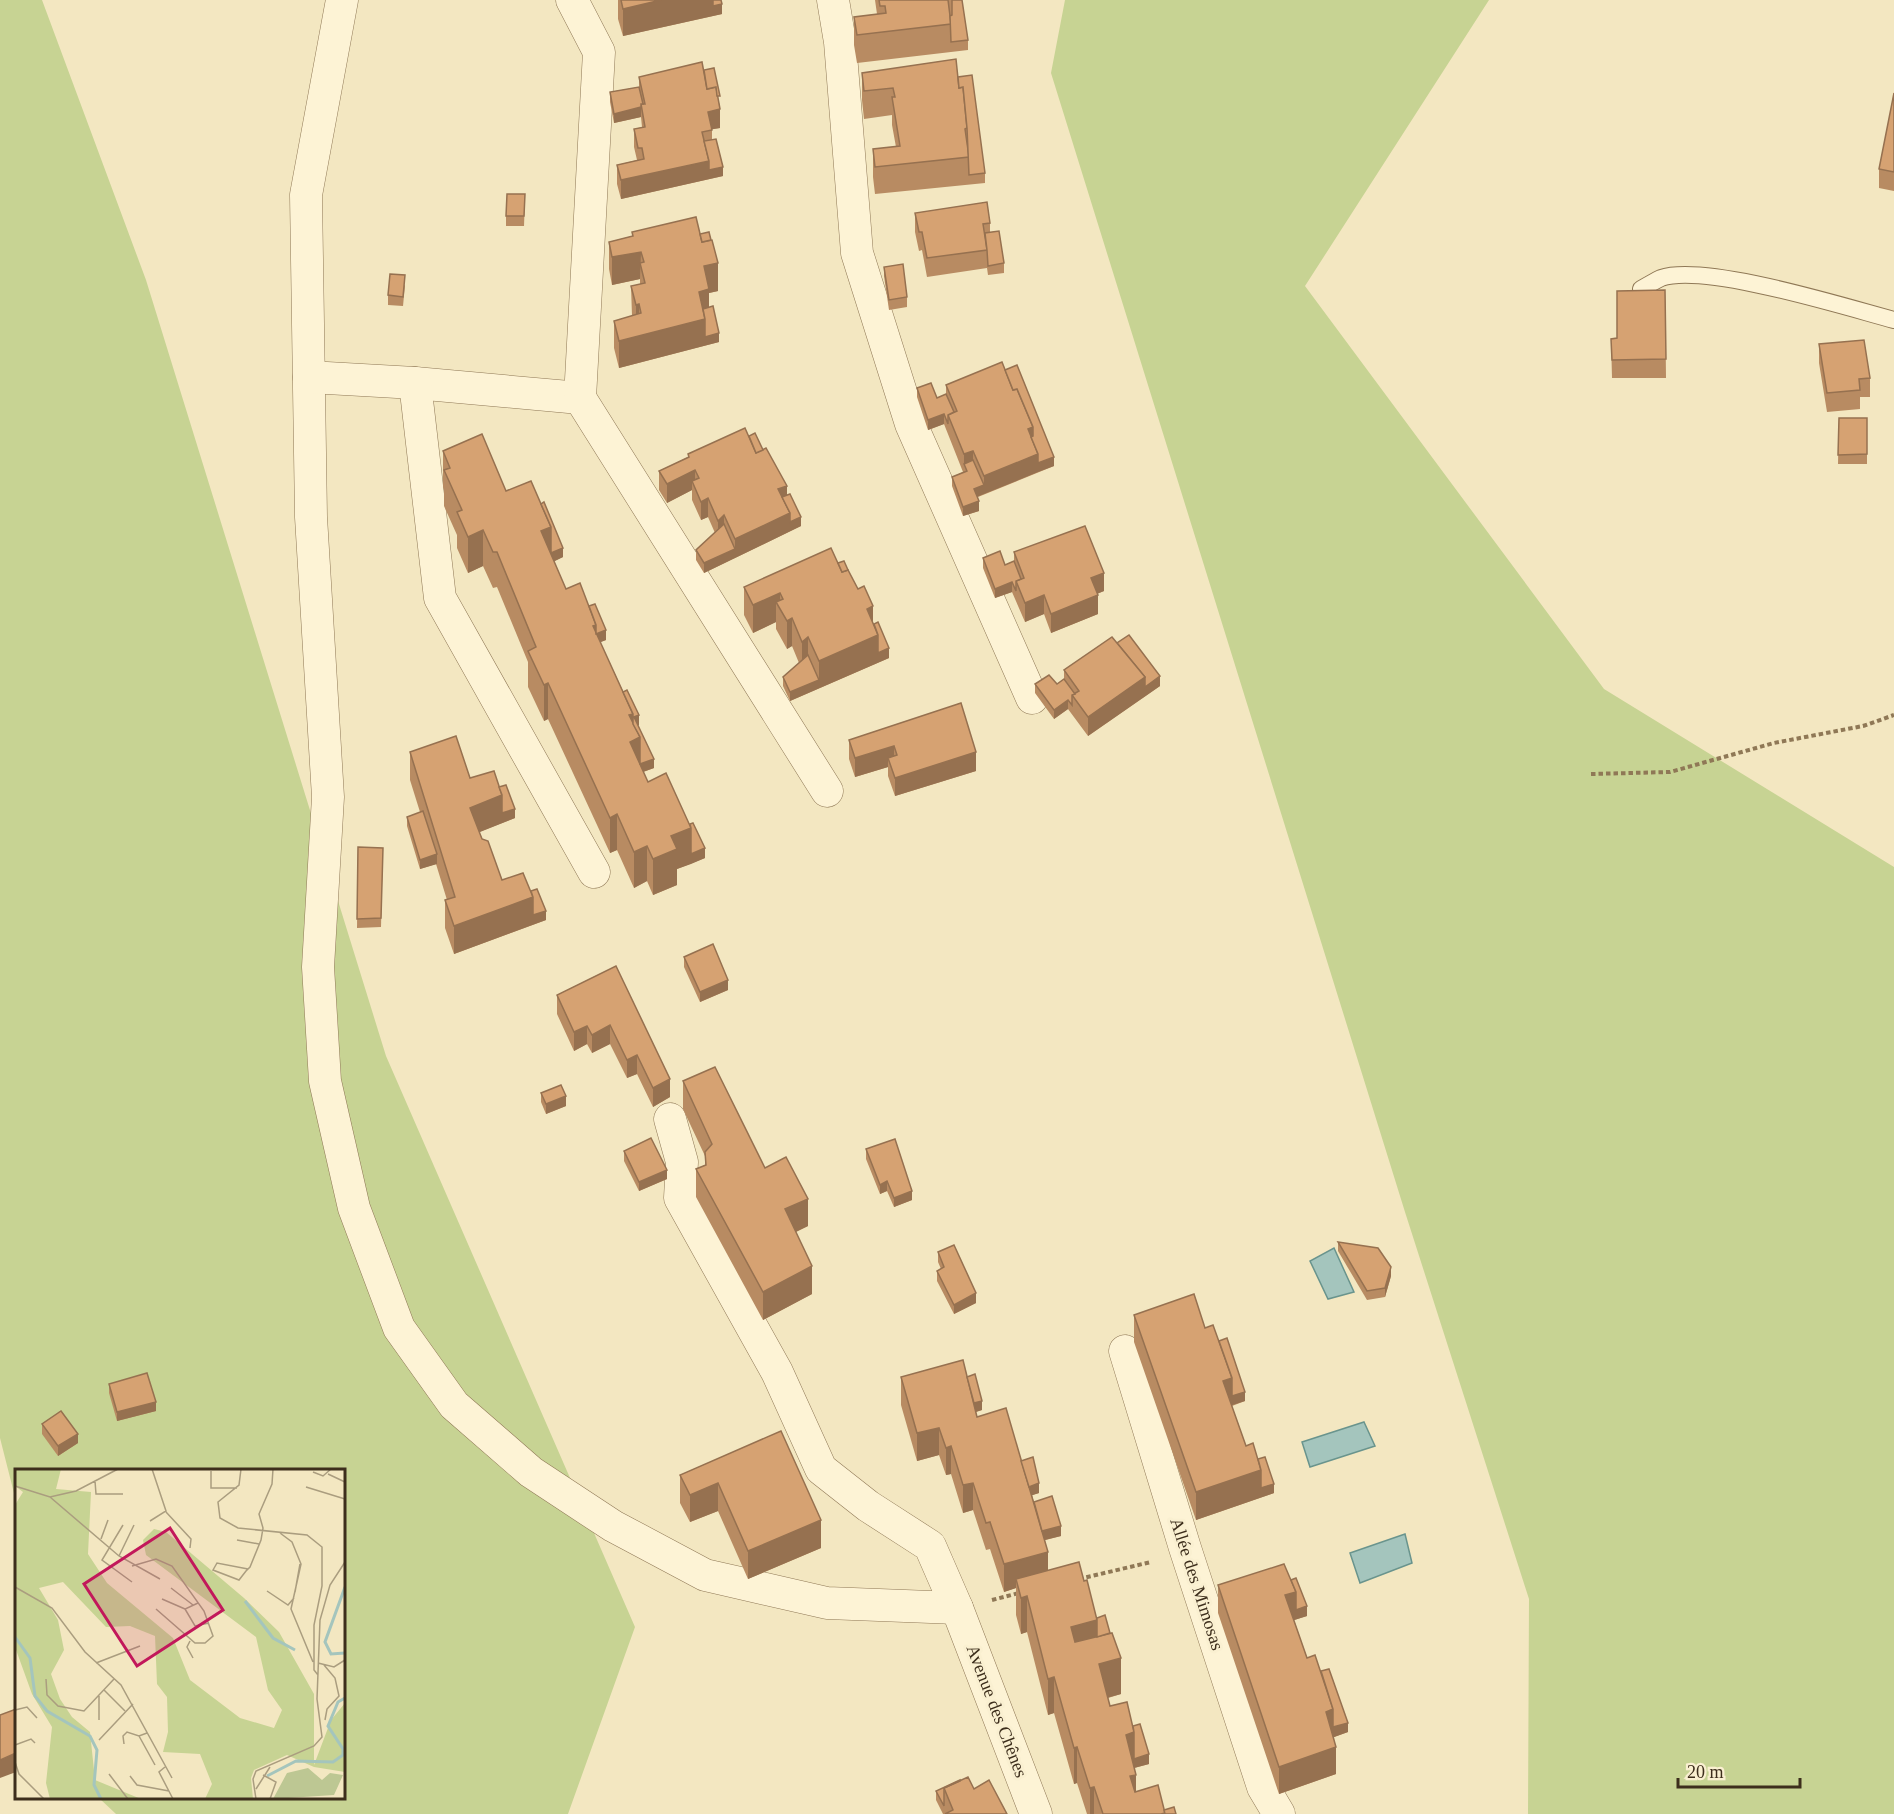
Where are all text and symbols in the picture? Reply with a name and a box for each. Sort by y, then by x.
inset map [15,1469,345,1799]
street label: Allée des Mimosas [1166,1515,1228,1653]
street label: Avenue des Chênes [962,1642,1032,1780]
scale bar [1678,1751,1800,1789]
text: 20 m [1687,1762,1724,1782]

